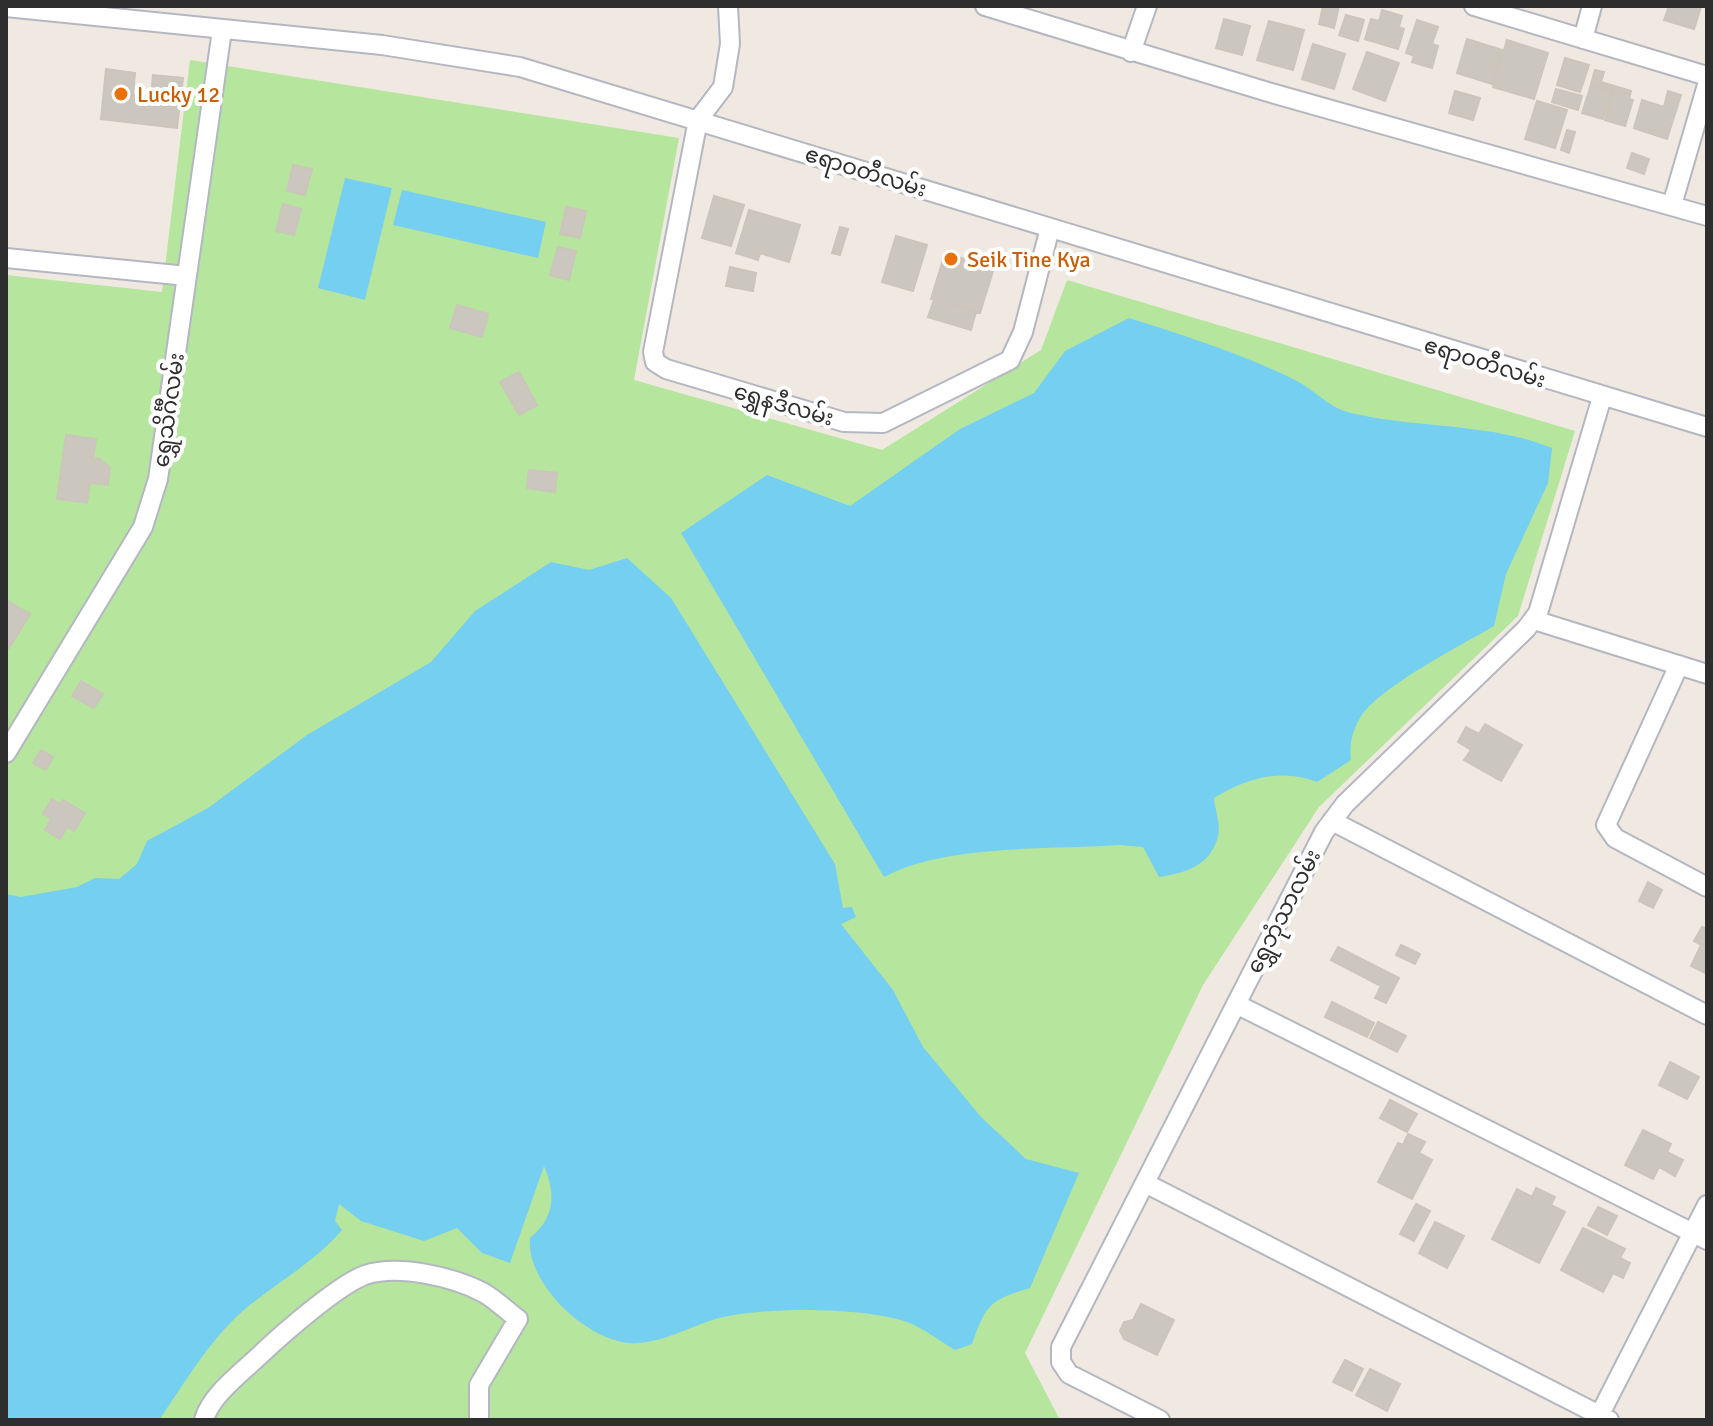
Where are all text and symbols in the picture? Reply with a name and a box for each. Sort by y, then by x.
place label: Lucky 12 [137,81,220,108]
marker: Lucky 12 [112,85,130,103]
street label: ဧရာဝတီလမ်း [801,138,931,207]
place label: Seik Tine Kya [967,246,1091,273]
marker: Seik Tine Kya [942,250,960,268]
street label: ဧရာဝတီလမ်း [1420,329,1550,398]
street label: ရွှေသိင်္ဂီလမ်း [145,351,194,470]
street label: ရွှေနဒီလမ်း [730,375,837,435]
street label: ရွှေဘုံသာလမ်း [1239,844,1330,980]

